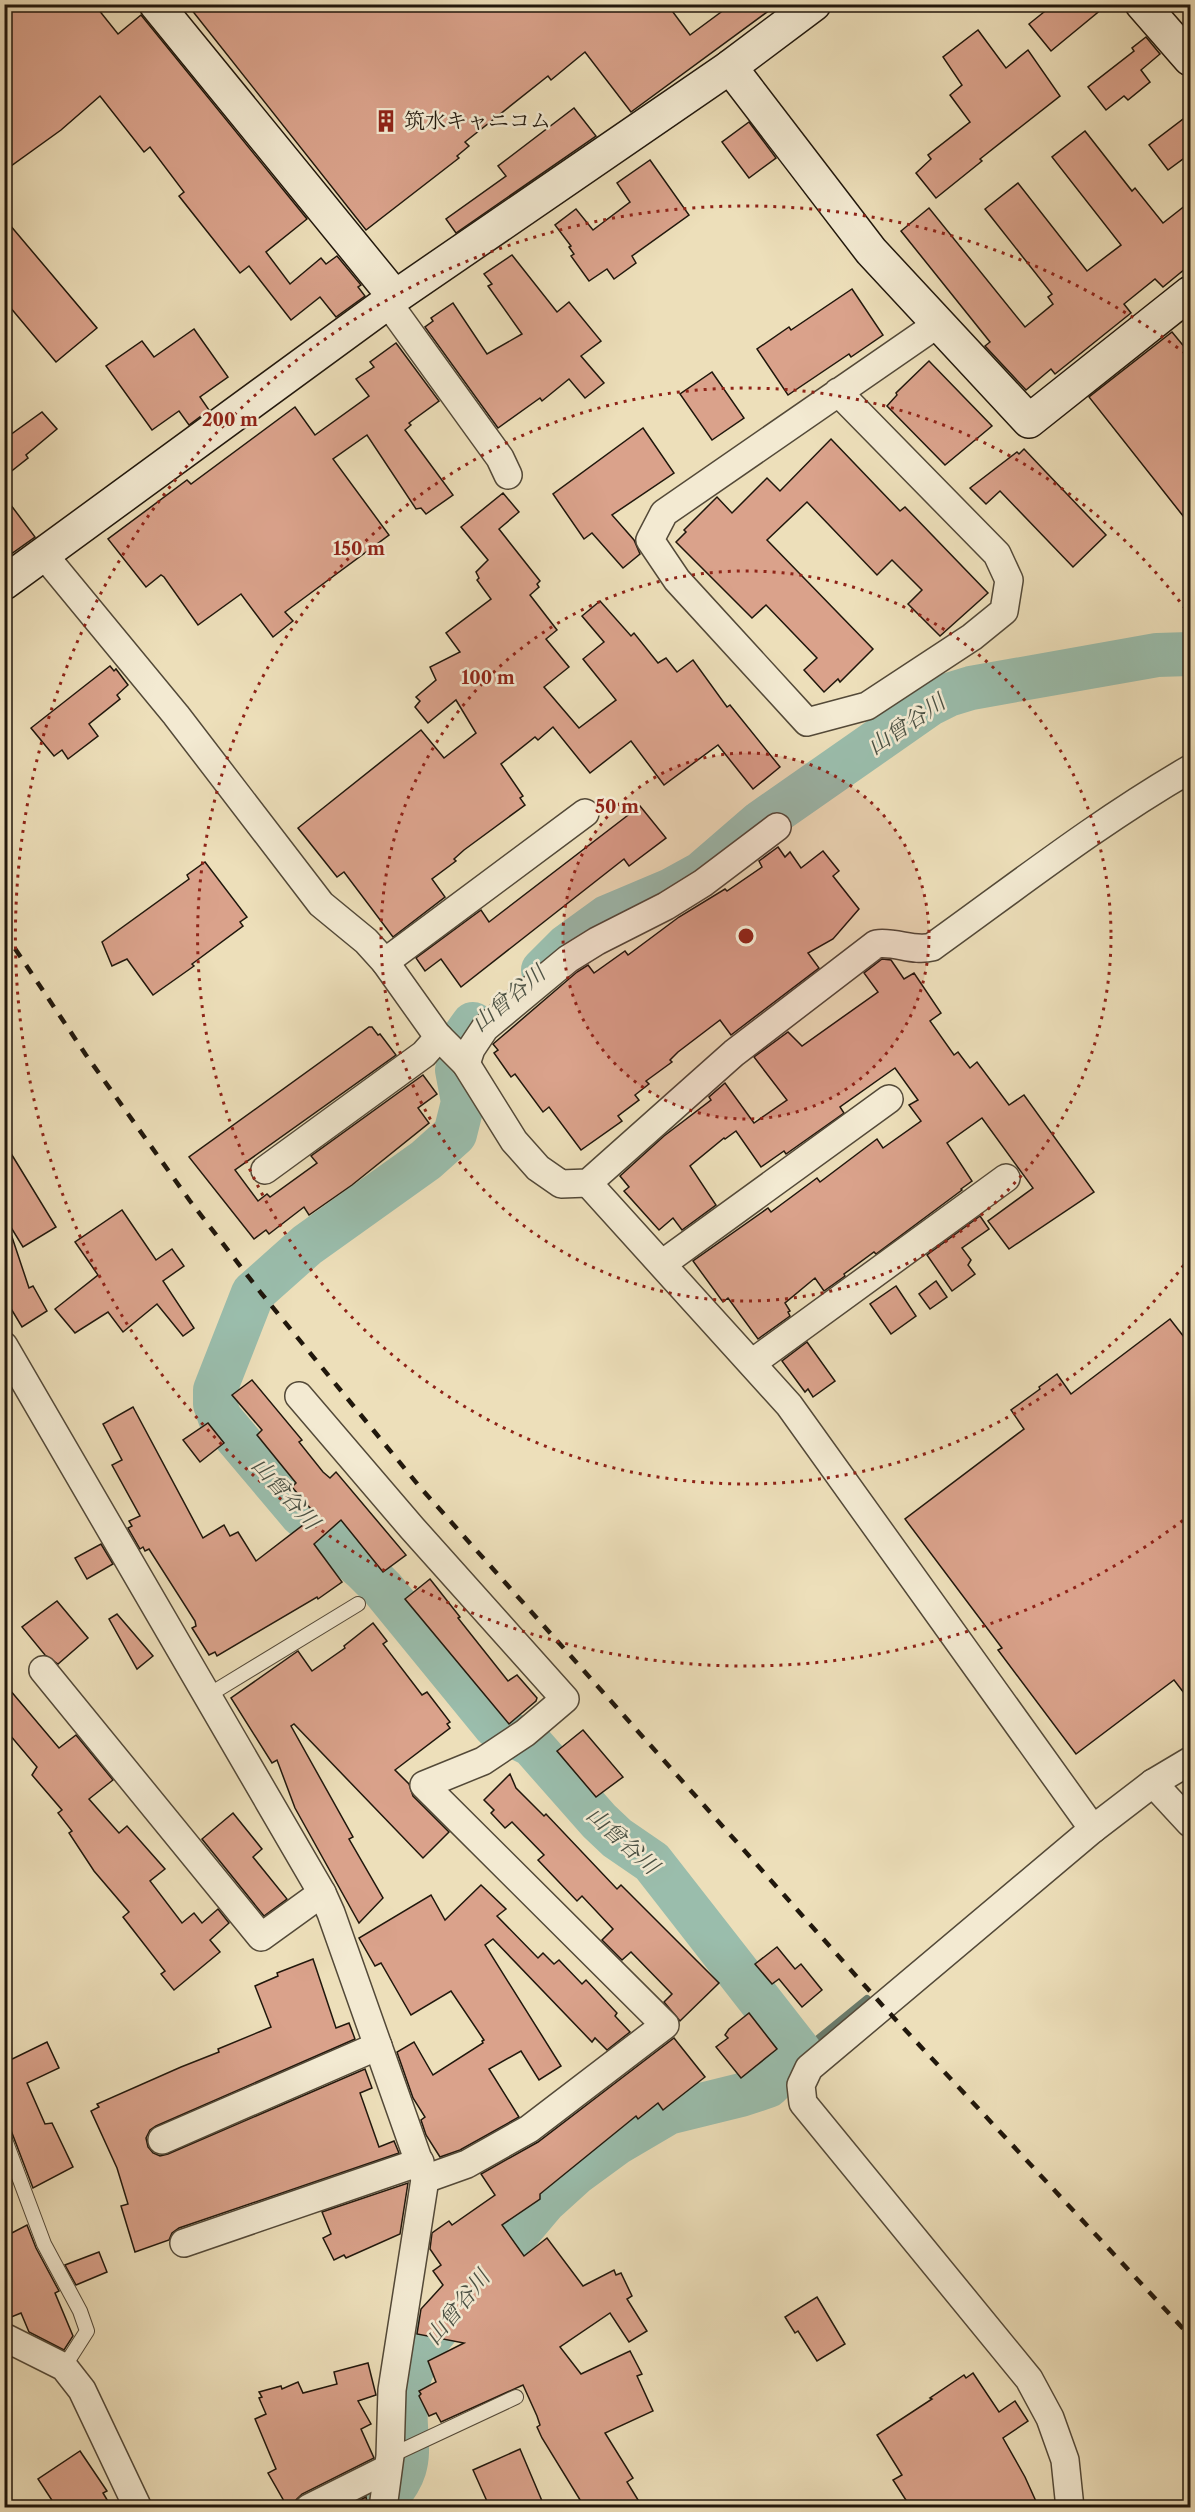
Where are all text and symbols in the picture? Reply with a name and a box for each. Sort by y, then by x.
building icon: 筑水キャニコム [373,108,399,134]
place label: 筑水キャニコム [404,108,551,133]
text: 200 m [202,409,258,431]
text: 150 m [333,538,385,560]
text: 100 m [461,667,515,689]
water label: 山曾谷川 [862,688,952,760]
text: 50 m [595,796,639,818]
centre of rings [736,926,756,946]
water label: 山曾谷川 [466,958,552,1037]
water label: 山曾谷川 [246,1452,326,1537]
water label: 山曾谷川 [581,1801,666,1881]
water label: 山曾谷川 [419,2263,497,2350]

